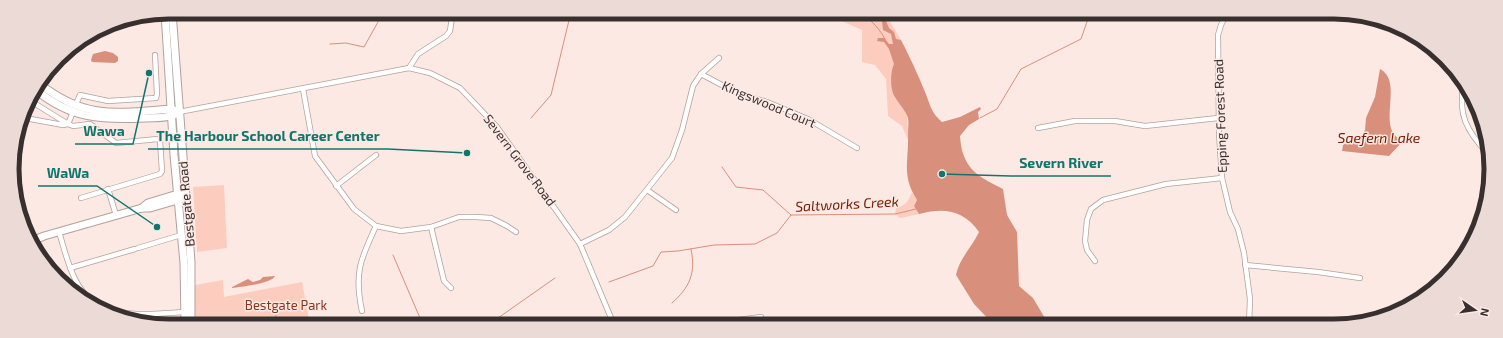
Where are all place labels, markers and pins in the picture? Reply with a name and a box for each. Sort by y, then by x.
callout: Wawa [75,118,133,144]
callout: The Harbour School Career Center [148,123,388,149]
callout: Severn River [1011,150,1111,176]
callout: WaWa [38,160,97,186]

